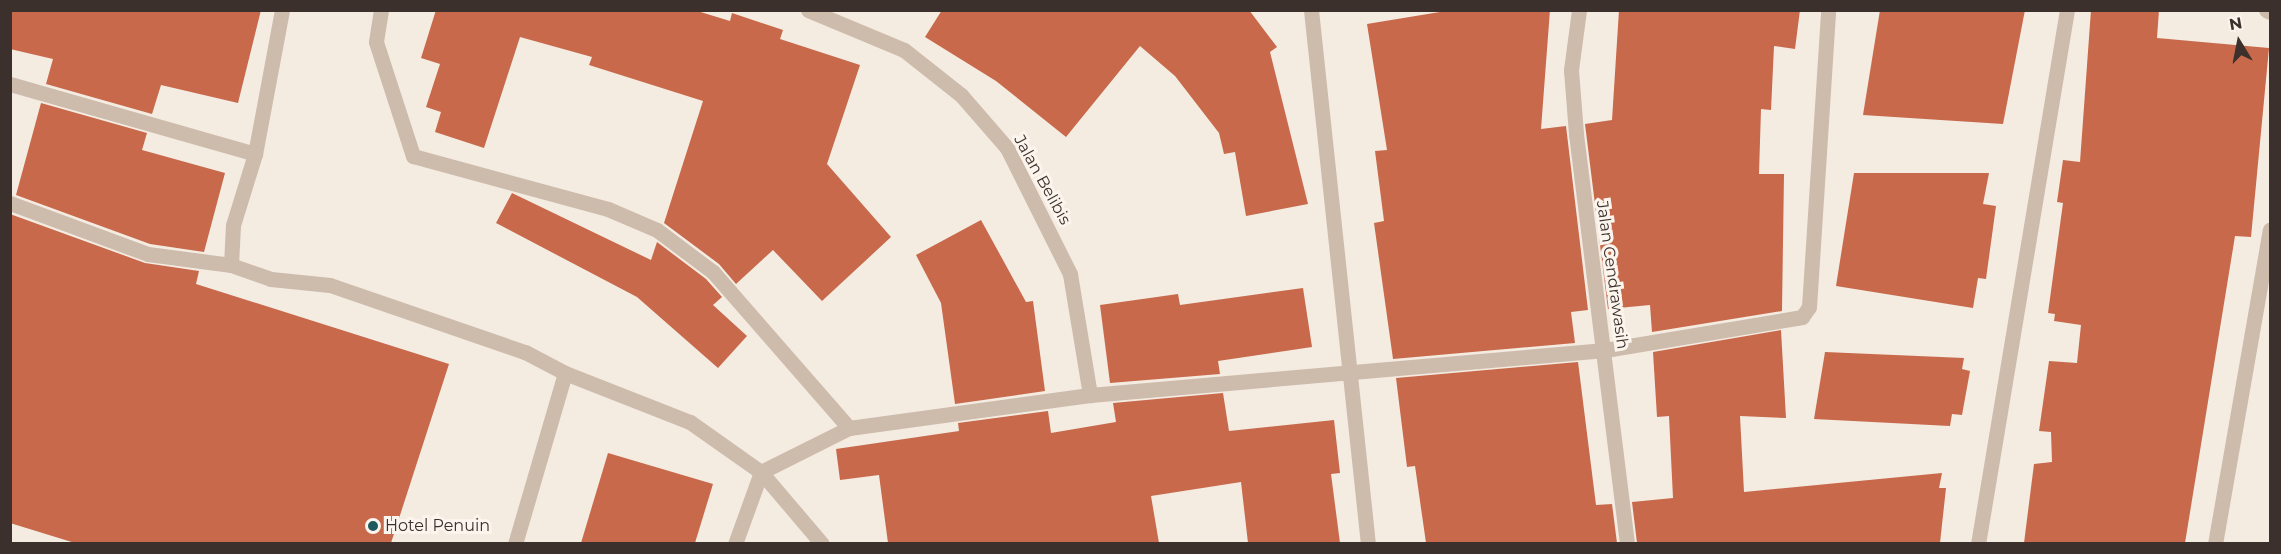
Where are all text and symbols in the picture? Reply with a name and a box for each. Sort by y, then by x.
north arrow [2209,12,2269,72]
text: N [2228,13,2244,34]
street label: Jalan Belibis [1009,132,1075,228]
street label: Jalan Cendrawasih [1592,200,1632,350]
place label: Hotel Penuin [385,516,490,536]
marker: Hotel Penuin [366,519,380,533]

